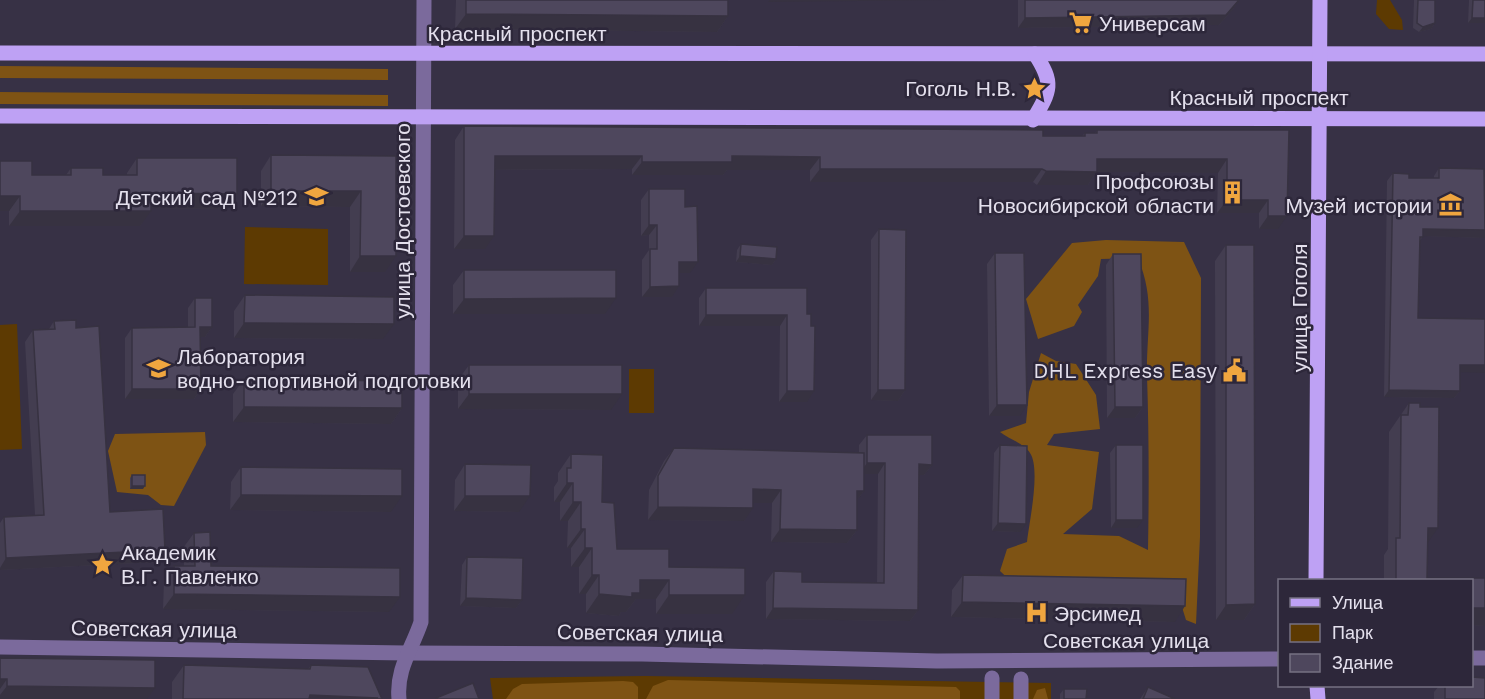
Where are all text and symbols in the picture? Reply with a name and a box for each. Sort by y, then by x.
supermarket icon: Универсам [1068,10,1094,36]
place label: Универсам [1099,11,1206,36]
street label: Красный проспект [428,21,607,46]
place icon: Гоголь Н.В. [1021,75,1047,101]
place label: Гоголь Н.В. [905,76,1016,101]
street label: Красный проспект [1170,85,1349,110]
street label: улица Достоевского [390,123,415,319]
place label: Профсоюзы Новосибирской области [978,169,1214,218]
building icon: Профсоюзы Новосибирской области [1219,180,1245,206]
school or university icon: Детский сад №212 [303,184,329,210]
place label: Детский сад №212 [116,185,298,210]
museum icon: Музей истории [1437,192,1463,218]
place label: Музей истории [1285,193,1432,218]
street label: улица Гоголя [1287,244,1312,372]
place label: Лаборатория водно-спортивной подготовки [177,344,471,393]
school or university icon: Лаборатория водно-спортивной подготовки [146,355,172,381]
public building icon: DHL Express Easy [1222,357,1248,383]
place label: DHL Express Easy [1033,358,1217,383]
place label: Академик В.Г. Павленко [121,540,259,589]
place icon: Академик В.Г. Павленко [90,551,116,577]
legend [1278,579,1473,687]
text: Улица [1332,592,1384,613]
hospital icon: Эрсимед [1023,600,1049,626]
place label: Эрсимед [1054,601,1141,626]
street label: Советская улица [71,615,238,643]
street label: Советская улица [557,619,724,647]
text: Парк [1332,622,1373,643]
street label: Советская улица [1043,628,1209,653]
text: Здание [1332,652,1393,673]

